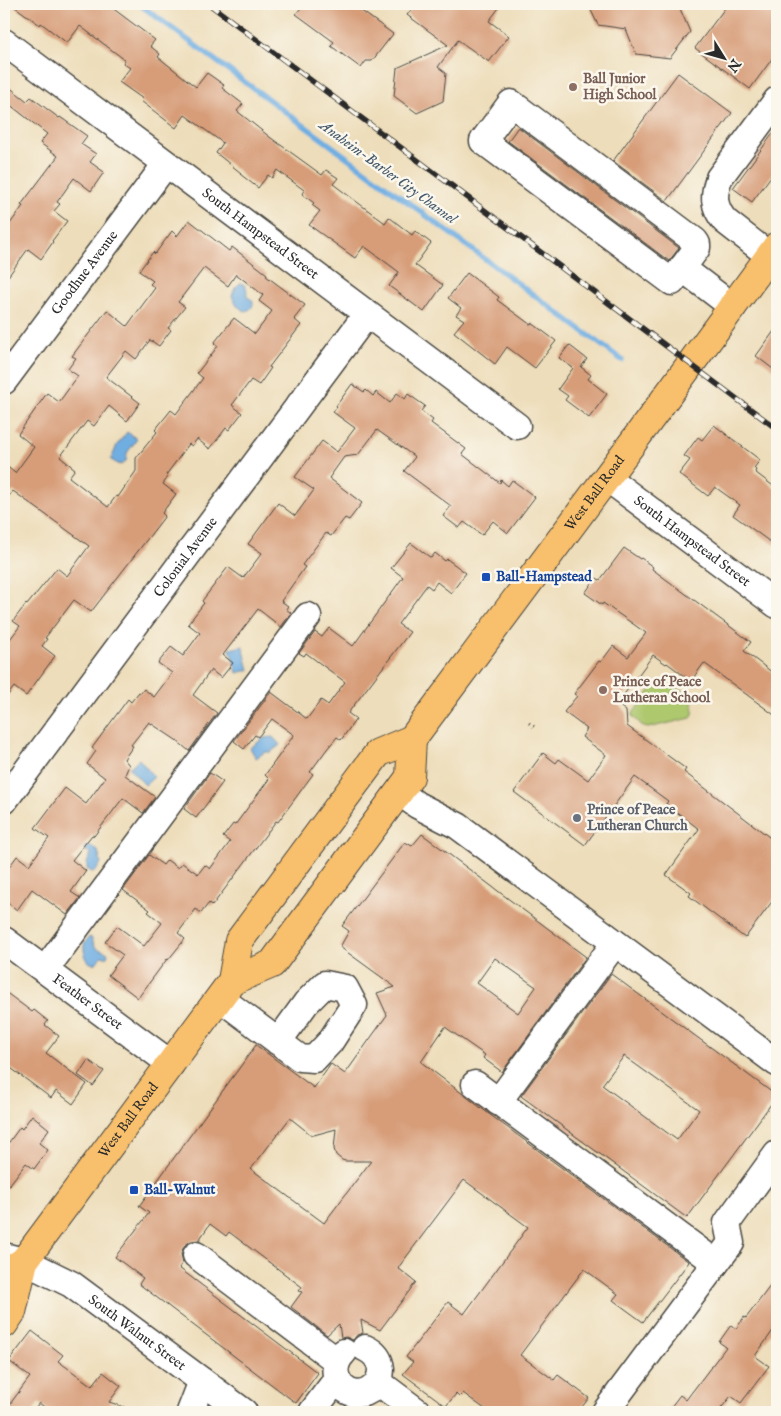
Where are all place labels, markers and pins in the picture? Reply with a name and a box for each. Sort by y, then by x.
place label: Ball Junior High School [583,70,657,104]
marker: Ball Junior High School [567,81,579,93]
place label: Ball-Hampstead [496,568,592,586]
marker: Ball-Hampstead [480,571,492,583]
place label: Prince of Peace Lutheran School [613,673,711,707]
marker: Prince of Peace Lutheran School [597,684,609,696]
place label: Prince of Peace Lutheran Church [587,801,688,835]
marker: Prince of Peace Lutheran Church [571,812,583,824]
place label: Ball-Walnut [144,1181,215,1199]
marker: Ball-Walnut [128,1184,140,1196]

